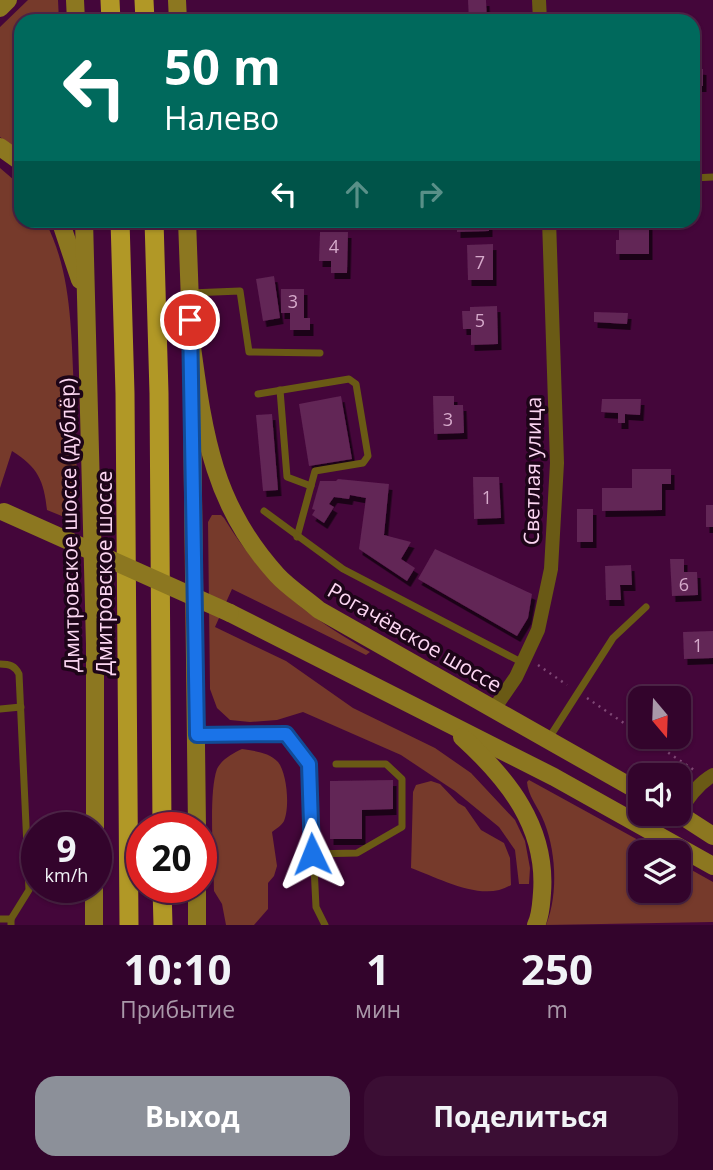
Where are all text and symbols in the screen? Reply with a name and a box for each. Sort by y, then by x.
text: 50 m [164,33,281,99]
icon: left [49,42,140,133]
text: Налево [164,96,279,139]
icon: left [265,175,303,213]
icon: ahead [338,175,376,213]
icon: right [411,175,449,213]
house number: 4 [329,234,339,258]
house number: 7 [475,250,485,274]
house number: 3 [288,289,298,313]
pin [160,290,220,350]
icon: arrive [171,301,209,339]
house number: 5 [475,308,485,332]
street label: Дмитровское шоссе (дублёр) [52,378,86,672]
street label: Светлая улица [517,397,547,545]
house number: 3 [443,407,453,431]
street label: Дмитровское шоссе [90,471,118,675]
house number: 1 [482,485,492,509]
house number: 6 [679,572,689,596]
street label: Рогачёвское шоссе [323,576,507,698]
house number: 1 [693,633,703,657]
north arrow [628,686,691,749]
map controls [628,686,691,903]
button: sound [628,763,691,826]
speed limit sign: 20 [126,812,217,903]
position arrow [275,817,349,891]
text: 9 [56,825,77,872]
button: layers [628,840,691,903]
text: km/h [45,863,88,887]
text: 10:10 [123,940,232,997]
text: 1 [366,940,390,997]
text: 250 [521,940,593,997]
text: Прибытие [120,993,235,1025]
text: мин [355,993,401,1025]
text: m [546,993,568,1025]
button: Выход [35,1076,350,1156]
button: Поделиться [364,1076,678,1156]

